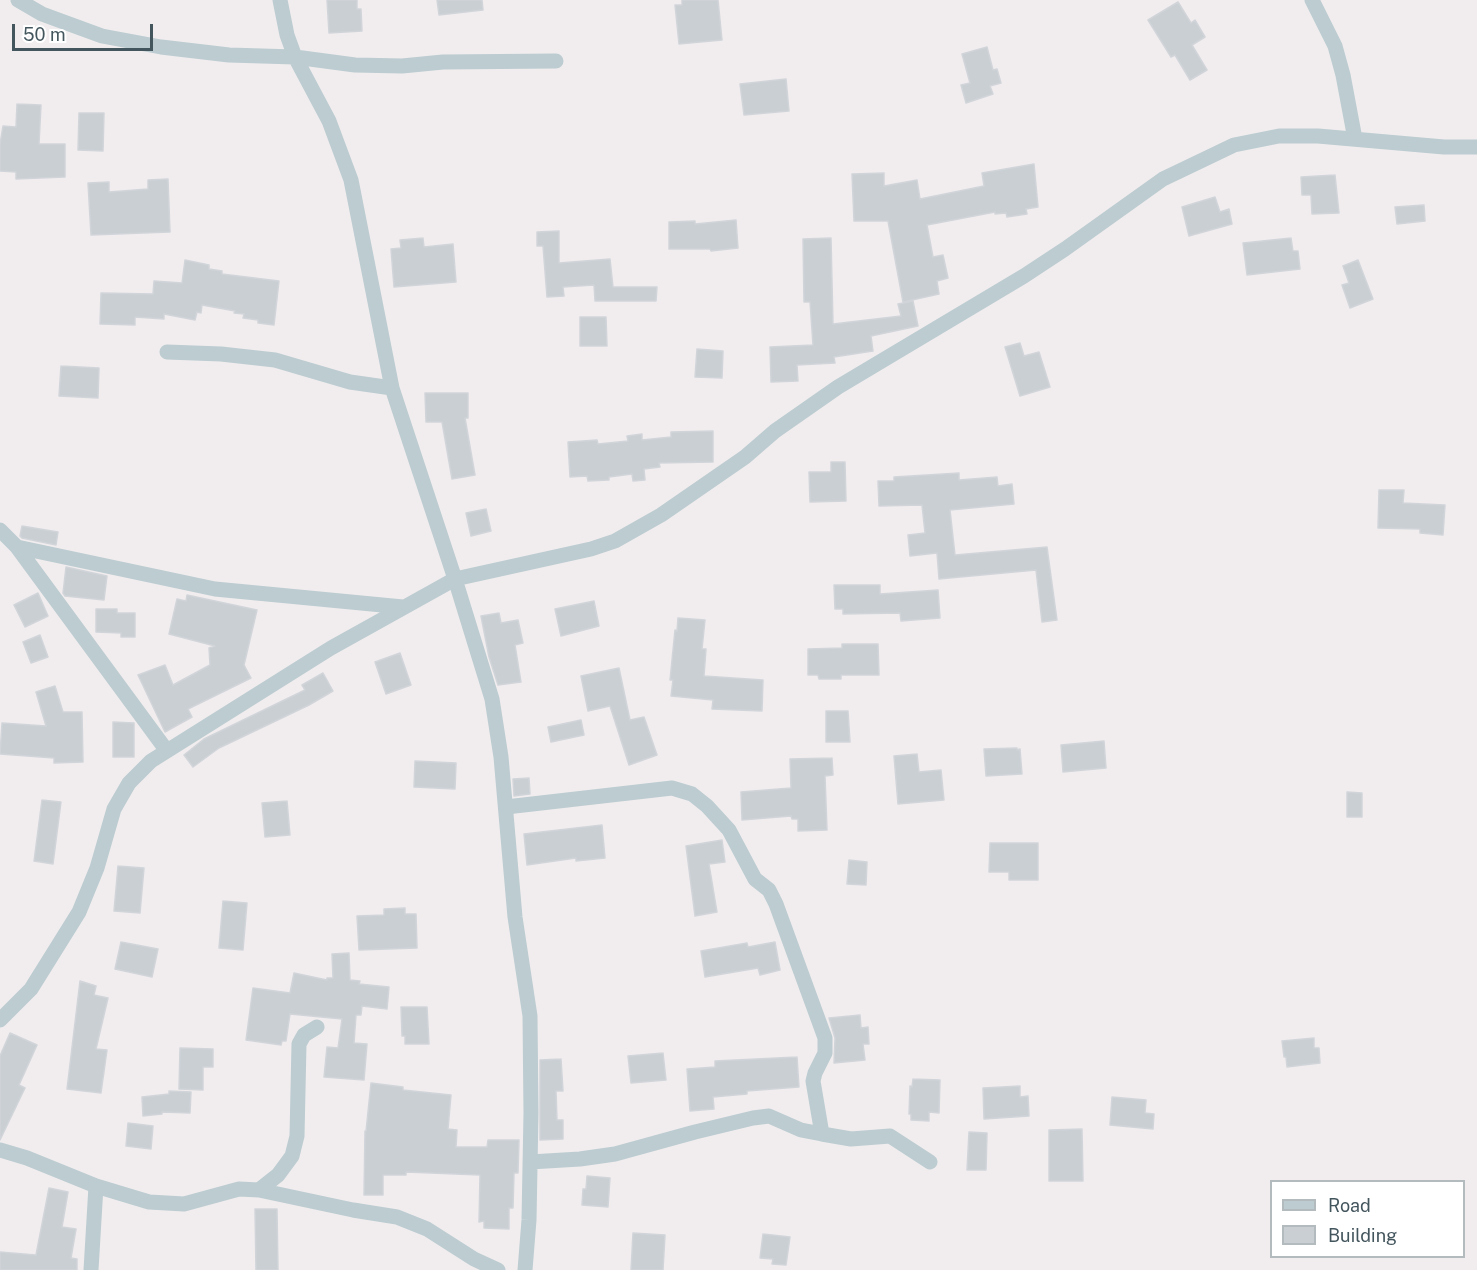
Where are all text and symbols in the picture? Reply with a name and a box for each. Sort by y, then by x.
scale bar [15,12,156,50]
text: 50 m [23,24,66,45]
legend [1270,1180,1465,1258]
text: Road [1328,1195,1371,1216]
text: Building [1328,1225,1397,1246]

